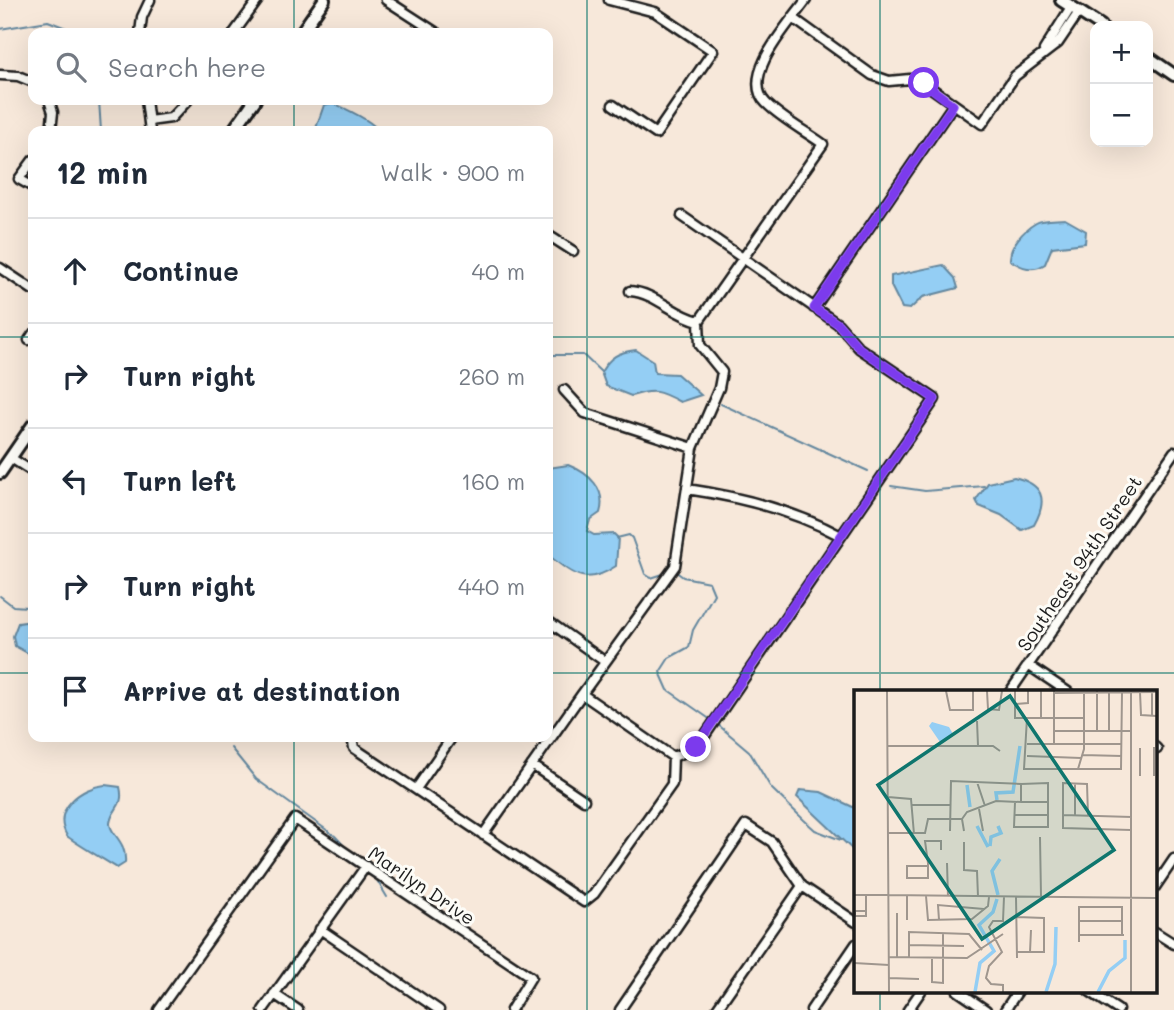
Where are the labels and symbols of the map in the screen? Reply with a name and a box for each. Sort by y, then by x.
route start [908,67,939,98]
street label: Southeast 94th Street [1011,470,1147,656]
inset map [854,690,1156,992]
route end [680,731,711,762]
street label: Marilyn Drive [364,840,480,930]

